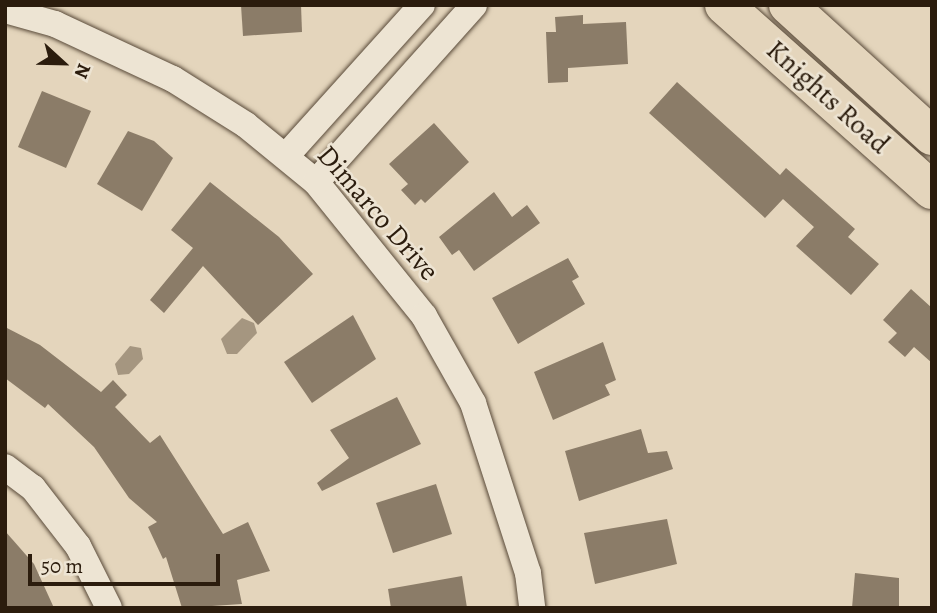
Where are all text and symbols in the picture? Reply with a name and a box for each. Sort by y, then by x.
north arrow [28,28,98,98]
street label: Knights Road [759,33,897,161]
text: N [68,60,97,82]
street label: Dimarco Drive [310,139,446,287]
scale bar [32,540,224,584]
text: 50 m [41,552,83,580]

